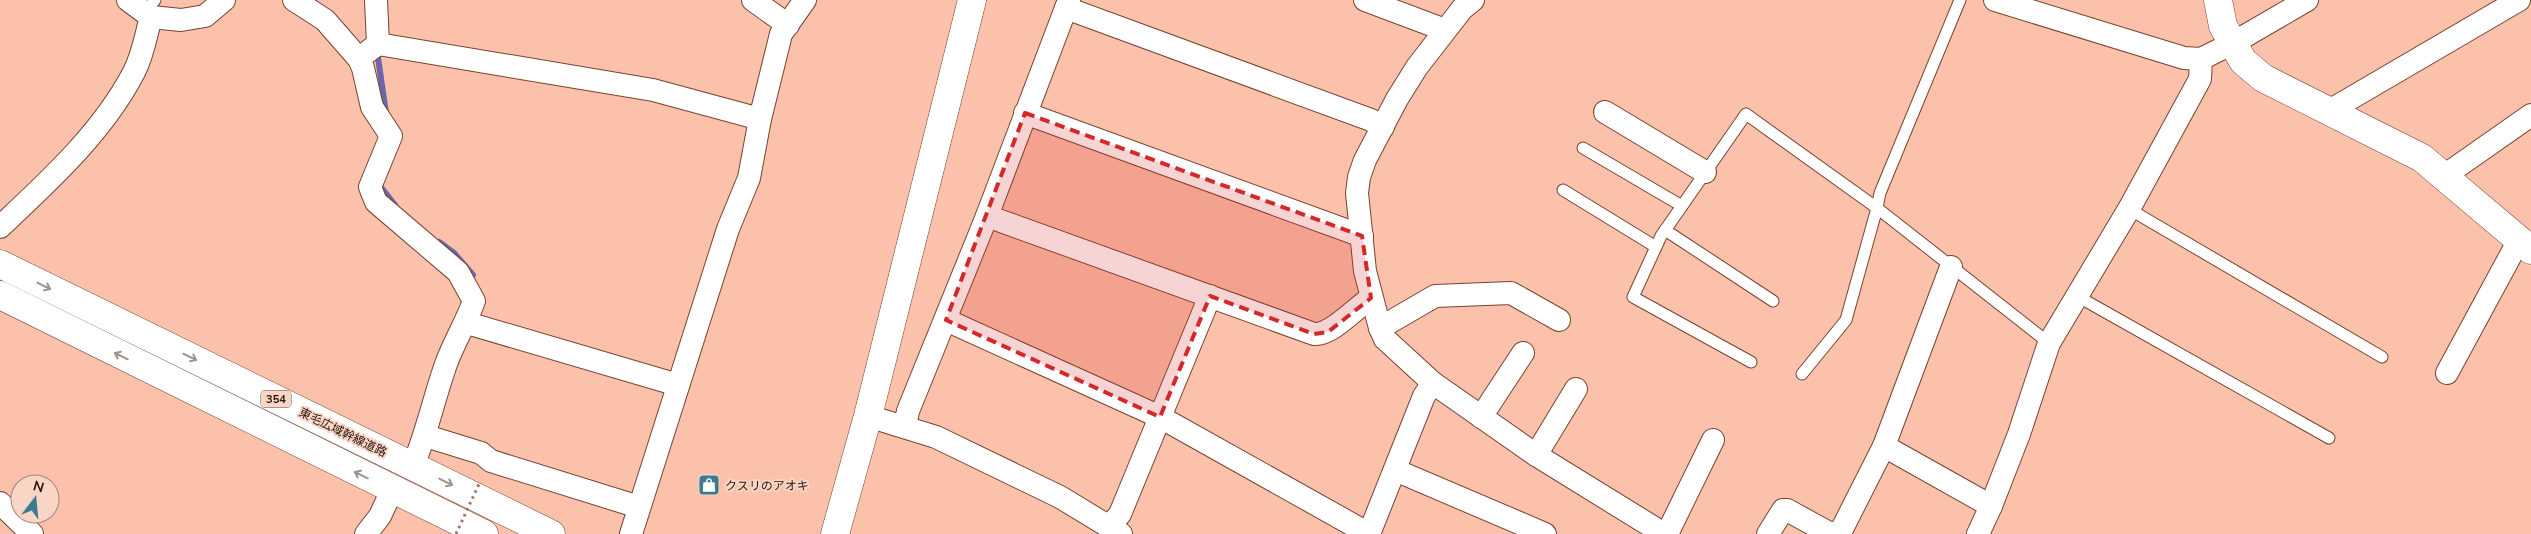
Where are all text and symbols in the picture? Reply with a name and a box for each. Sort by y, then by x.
one-way arrow [36,281,51,291]
one-way arrow [114,351,129,361]
one-way arrow [182,353,197,362]
road number: 354 [261,390,291,408]
street label: 東毛広域幹線道路 [297,404,389,460]
one-way arrow [354,470,369,479]
shop icon: クスリのアオキ [697,473,721,497]
north arrow [10,474,60,524]
text: N [31,476,46,497]
one-way arrow [438,478,453,487]
place label: クスリのアオキ [725,478,809,493]

